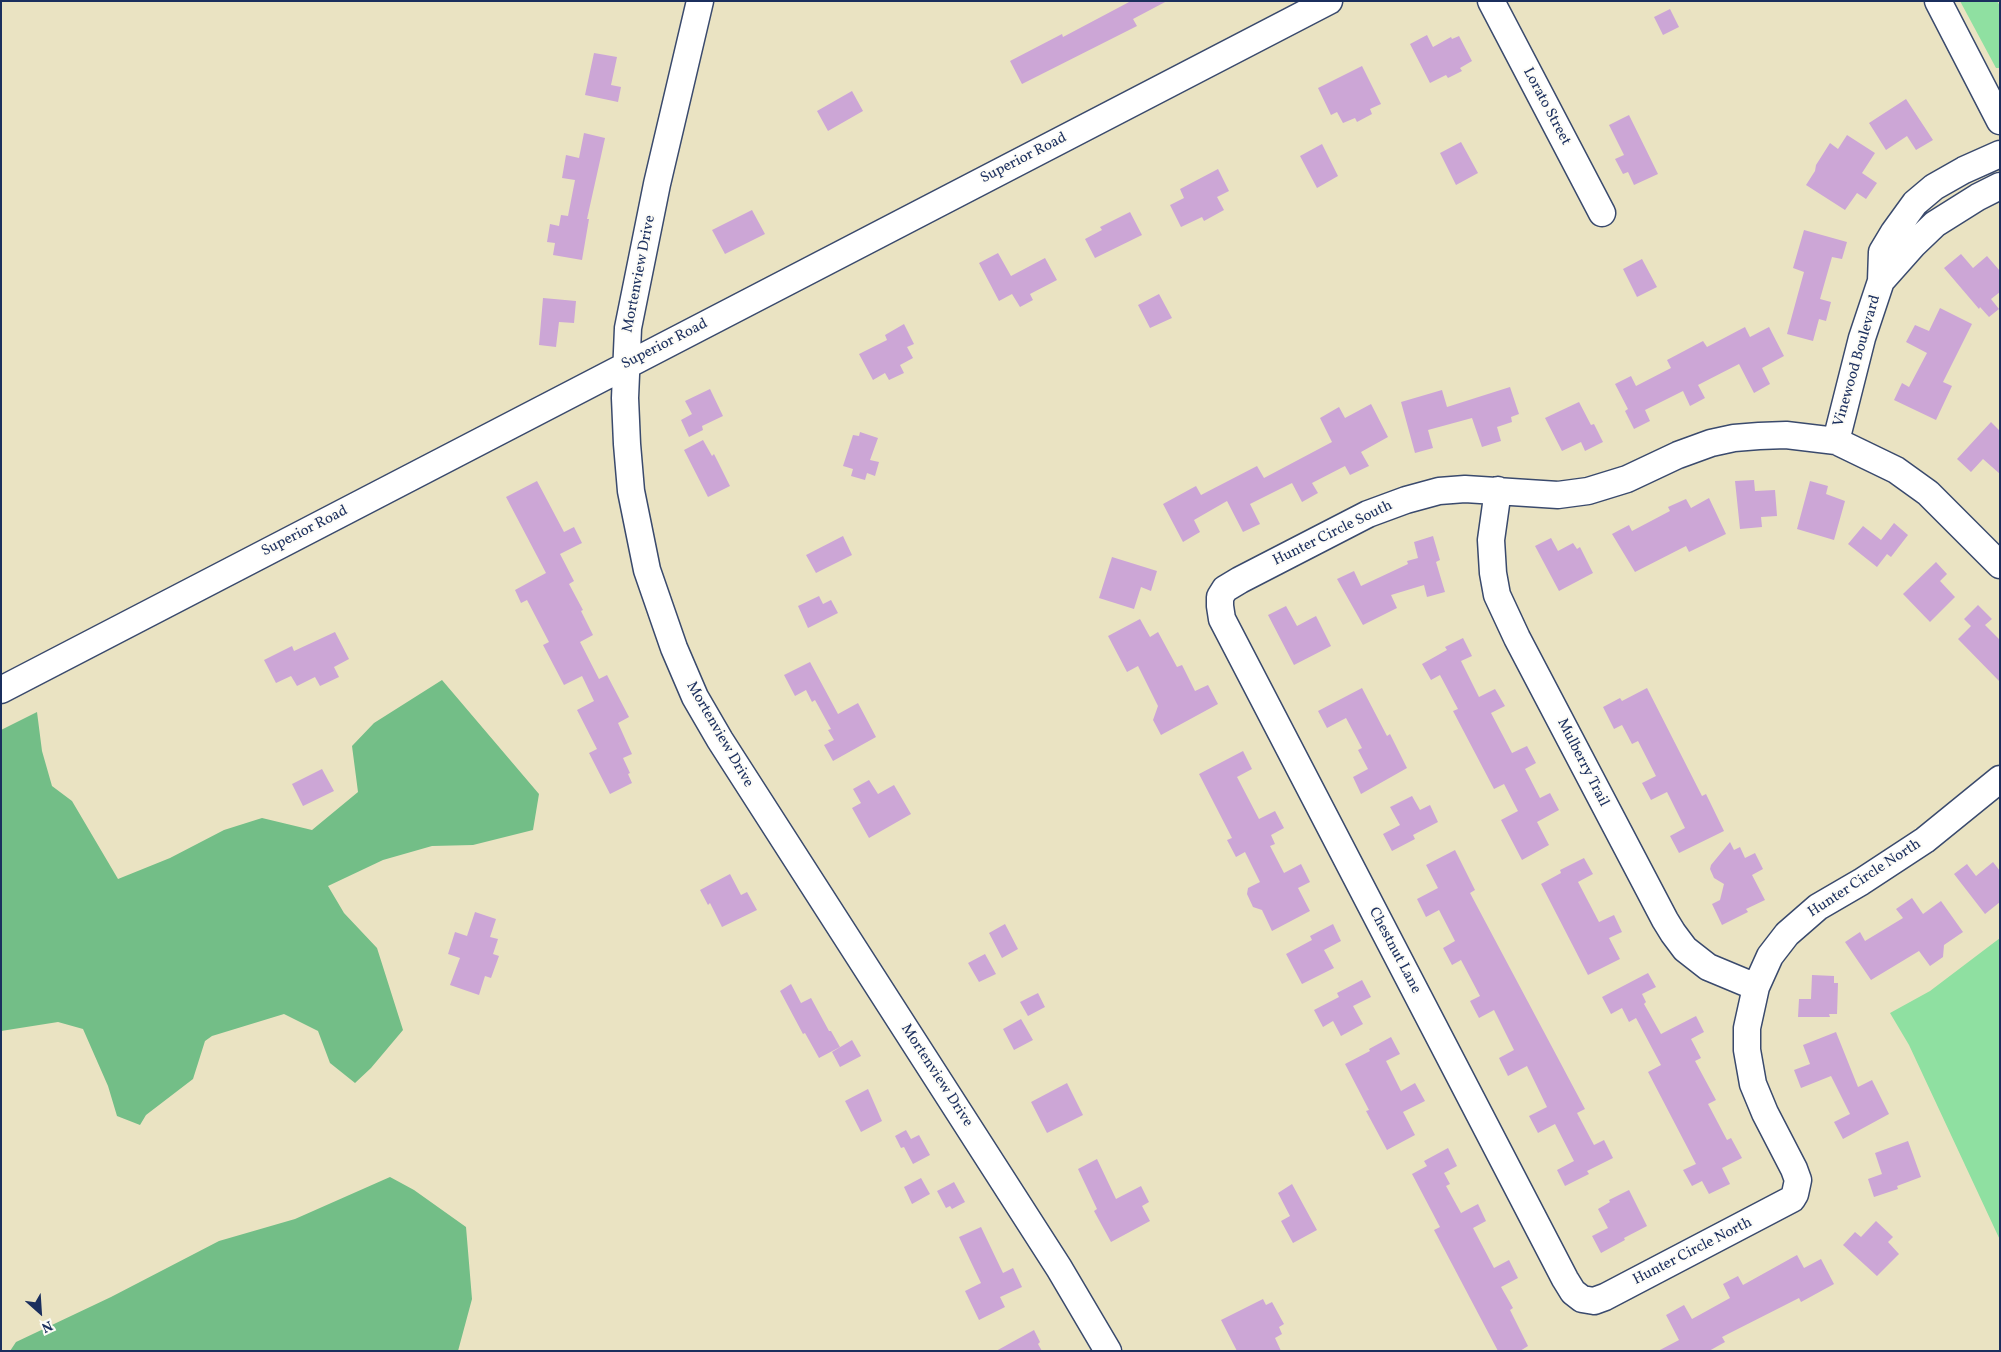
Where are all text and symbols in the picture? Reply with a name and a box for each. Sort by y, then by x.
street label: Lorato Street [1518,65,1574,149]
street label: Superior Road [978,130,1070,188]
street label: Mortenview Drive [620,214,660,334]
street label: Vinewood Boulevard [1831,293,1885,429]
street label: Superior Road [619,316,711,374]
street label: Hunter Circle South [1270,497,1396,571]
street label: Superior Road [259,503,351,561]
street label: Mortenview Drive [681,679,757,791]
street label: Mulberry Trail [1552,716,1612,810]
street label: Hunter Circle North [1805,836,1925,922]
street label: Chestnut Lane [1364,905,1424,997]
street label: Mortenview Drive [896,1021,976,1131]
street label: Hunter Circle North [1630,1214,1756,1290]
north arrow [15,1287,65,1337]
text: N [38,1315,56,1337]

